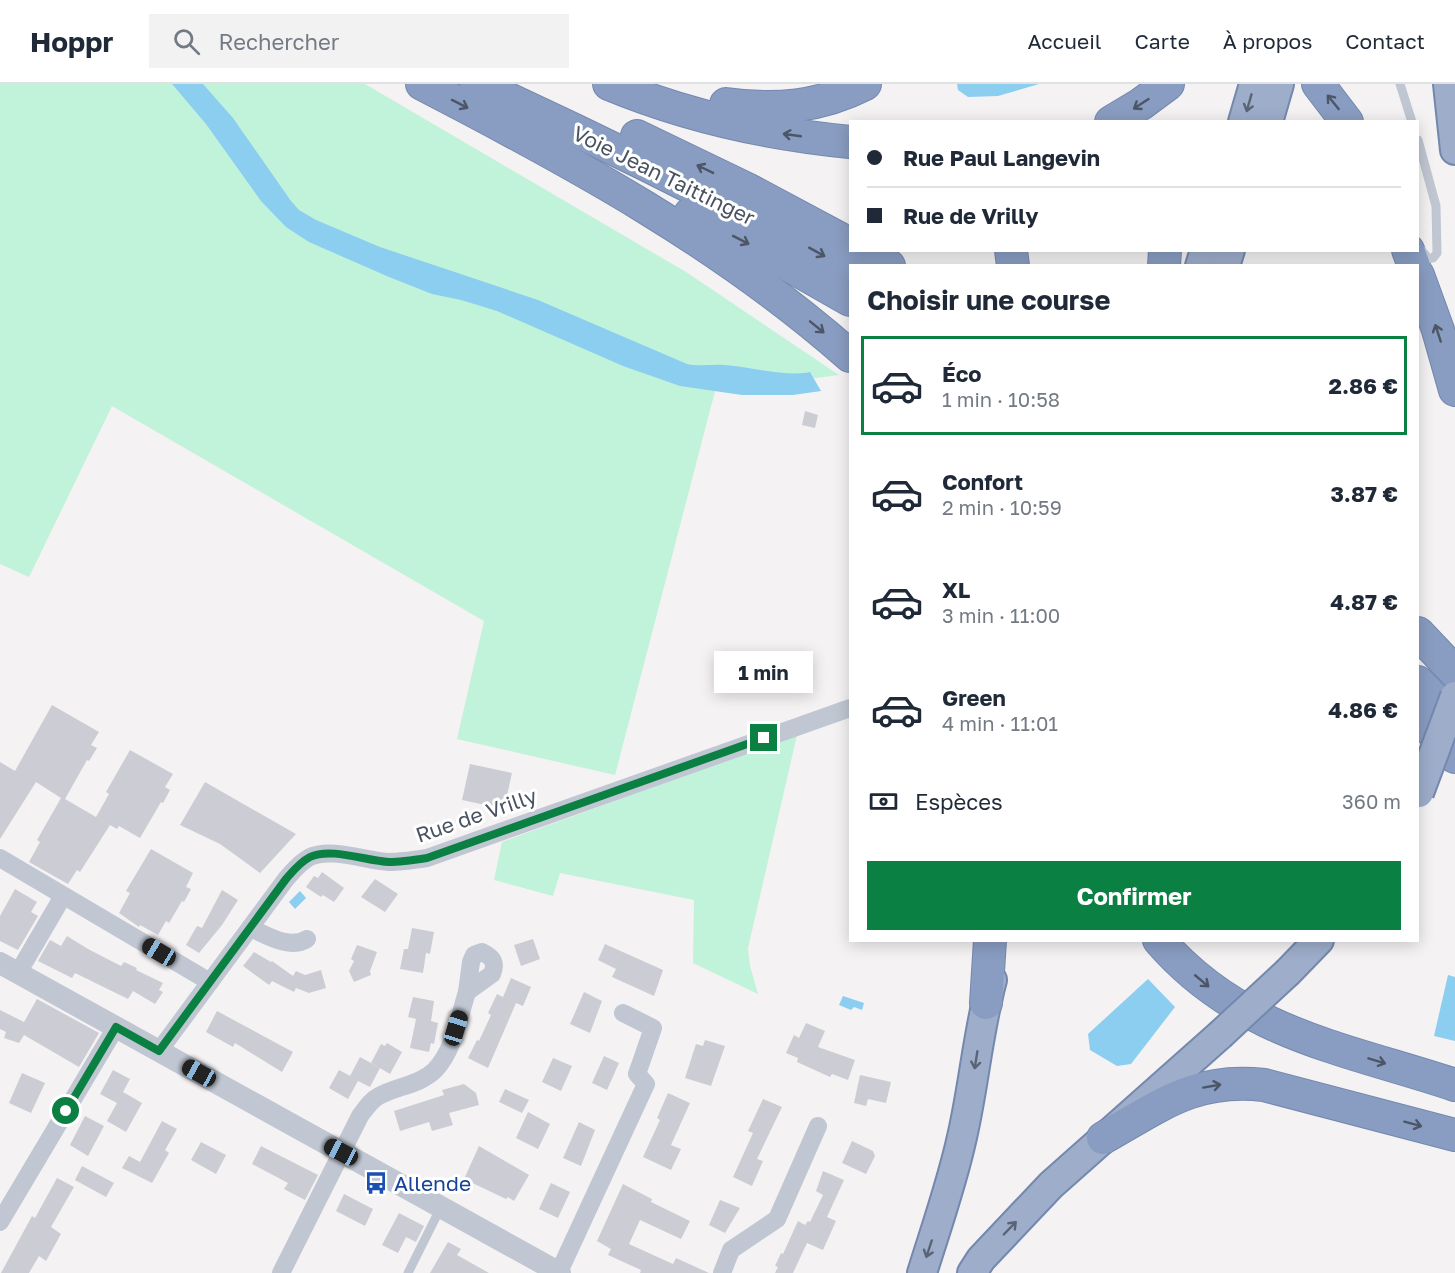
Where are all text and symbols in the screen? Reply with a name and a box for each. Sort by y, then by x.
search box [149,14,569,68]
text: Hoppr [30,25,113,58]
icon: search [170,25,203,58]
text: Rechercher [218,28,339,55]
text: Accueil [1028,28,1101,54]
text: Carte [1134,28,1190,54]
text: À propos [1223,28,1312,54]
text: Contact [1345,28,1425,54]
one-way arrow [1243,93,1254,112]
one-way arrow [1327,94,1340,110]
one-way arrow [1133,98,1149,110]
one-way arrow [451,99,469,110]
street label: Voie Jean Taittinger [569,120,759,230]
one-way arrow [783,129,803,140]
text: Rue Paul Langevin [903,144,1100,171]
one-way arrow [697,163,715,174]
text: Rue de Vrilly [903,202,1038,229]
one-way arrow [732,235,750,246]
one-way arrow [808,246,825,258]
text: Choisir une course [867,284,1110,316]
one-way arrow [809,321,825,334]
one-way arrow [1432,324,1443,343]
icon: car [870,359,924,413]
text: Éco [942,360,981,387]
text: 2.86 € [1328,372,1398,399]
text: 1 min · 10:58 [942,387,1060,411]
icon: car [870,467,924,521]
text: Confort [942,468,1023,495]
text: 3.87 € [1330,480,1398,507]
text: 2 min · 10:59 [942,495,1062,519]
icon: car [870,575,924,629]
text: XL [942,576,970,603]
text: 4.87 € [1330,588,1398,615]
text: 3 min · 11:00 [942,603,1060,627]
callout: 1 min [714,651,813,693]
text: 1 min [738,660,789,684]
icon: car [870,683,924,737]
text: Green [942,684,1006,711]
text: 4.86 € [1328,696,1398,723]
text: 4 min · 11:01 [942,711,1058,735]
route end [750,724,777,751]
street label: Rue de Vrilly [412,782,540,848]
icon: cash [867,785,900,818]
text: Espèces [915,788,1003,815]
text: 360 m [1342,789,1401,813]
button: Confirmer [867,861,1401,930]
car [139,935,179,969]
one-way arrow [1194,974,1210,987]
car [442,1008,470,1048]
one-way arrow [971,1050,982,1070]
car [179,1056,219,1090]
one-way arrow [1368,1056,1387,1067]
one-way arrow [1201,1080,1221,1091]
route start [52,1097,79,1124]
one-way arrow [1403,1118,1422,1130]
car [321,1136,361,1168]
bus stop icon: Allende [363,1170,389,1196]
place label: Allende [394,1170,471,1196]
one-way arrow [1003,1221,1017,1236]
one-way arrow [923,1239,934,1258]

